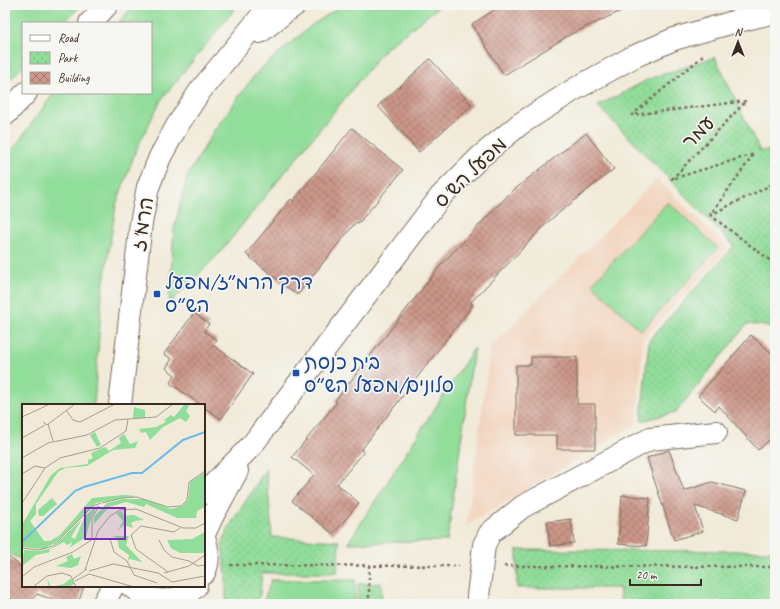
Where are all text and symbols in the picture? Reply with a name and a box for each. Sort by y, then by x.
legend [22,22,152,94]
north arrow [718,22,758,62]
text: N [735,25,744,39]
text: Road [58,30,80,46]
text: Park [58,50,79,66]
text: Building [58,70,90,86]
street label: עמר [677,110,720,154]
street label: מפעל הש"ס [429,132,512,213]
street label: הרמ"ז [126,195,159,253]
place label: דרך הרמ״ז/מפעל הש״ס [165,270,313,318]
marker: דרך הרמ״ז/מפעל הש״ס [152,289,162,299]
place label: בית כנסת סלונים/מפעל הש״ס [304,350,454,398]
marker: בית כנסת סלונים/מפעל הש״ס [291,368,301,378]
inset map [22,404,205,587]
scale bar [630,561,701,587]
text: 20 m [636,567,658,583]

